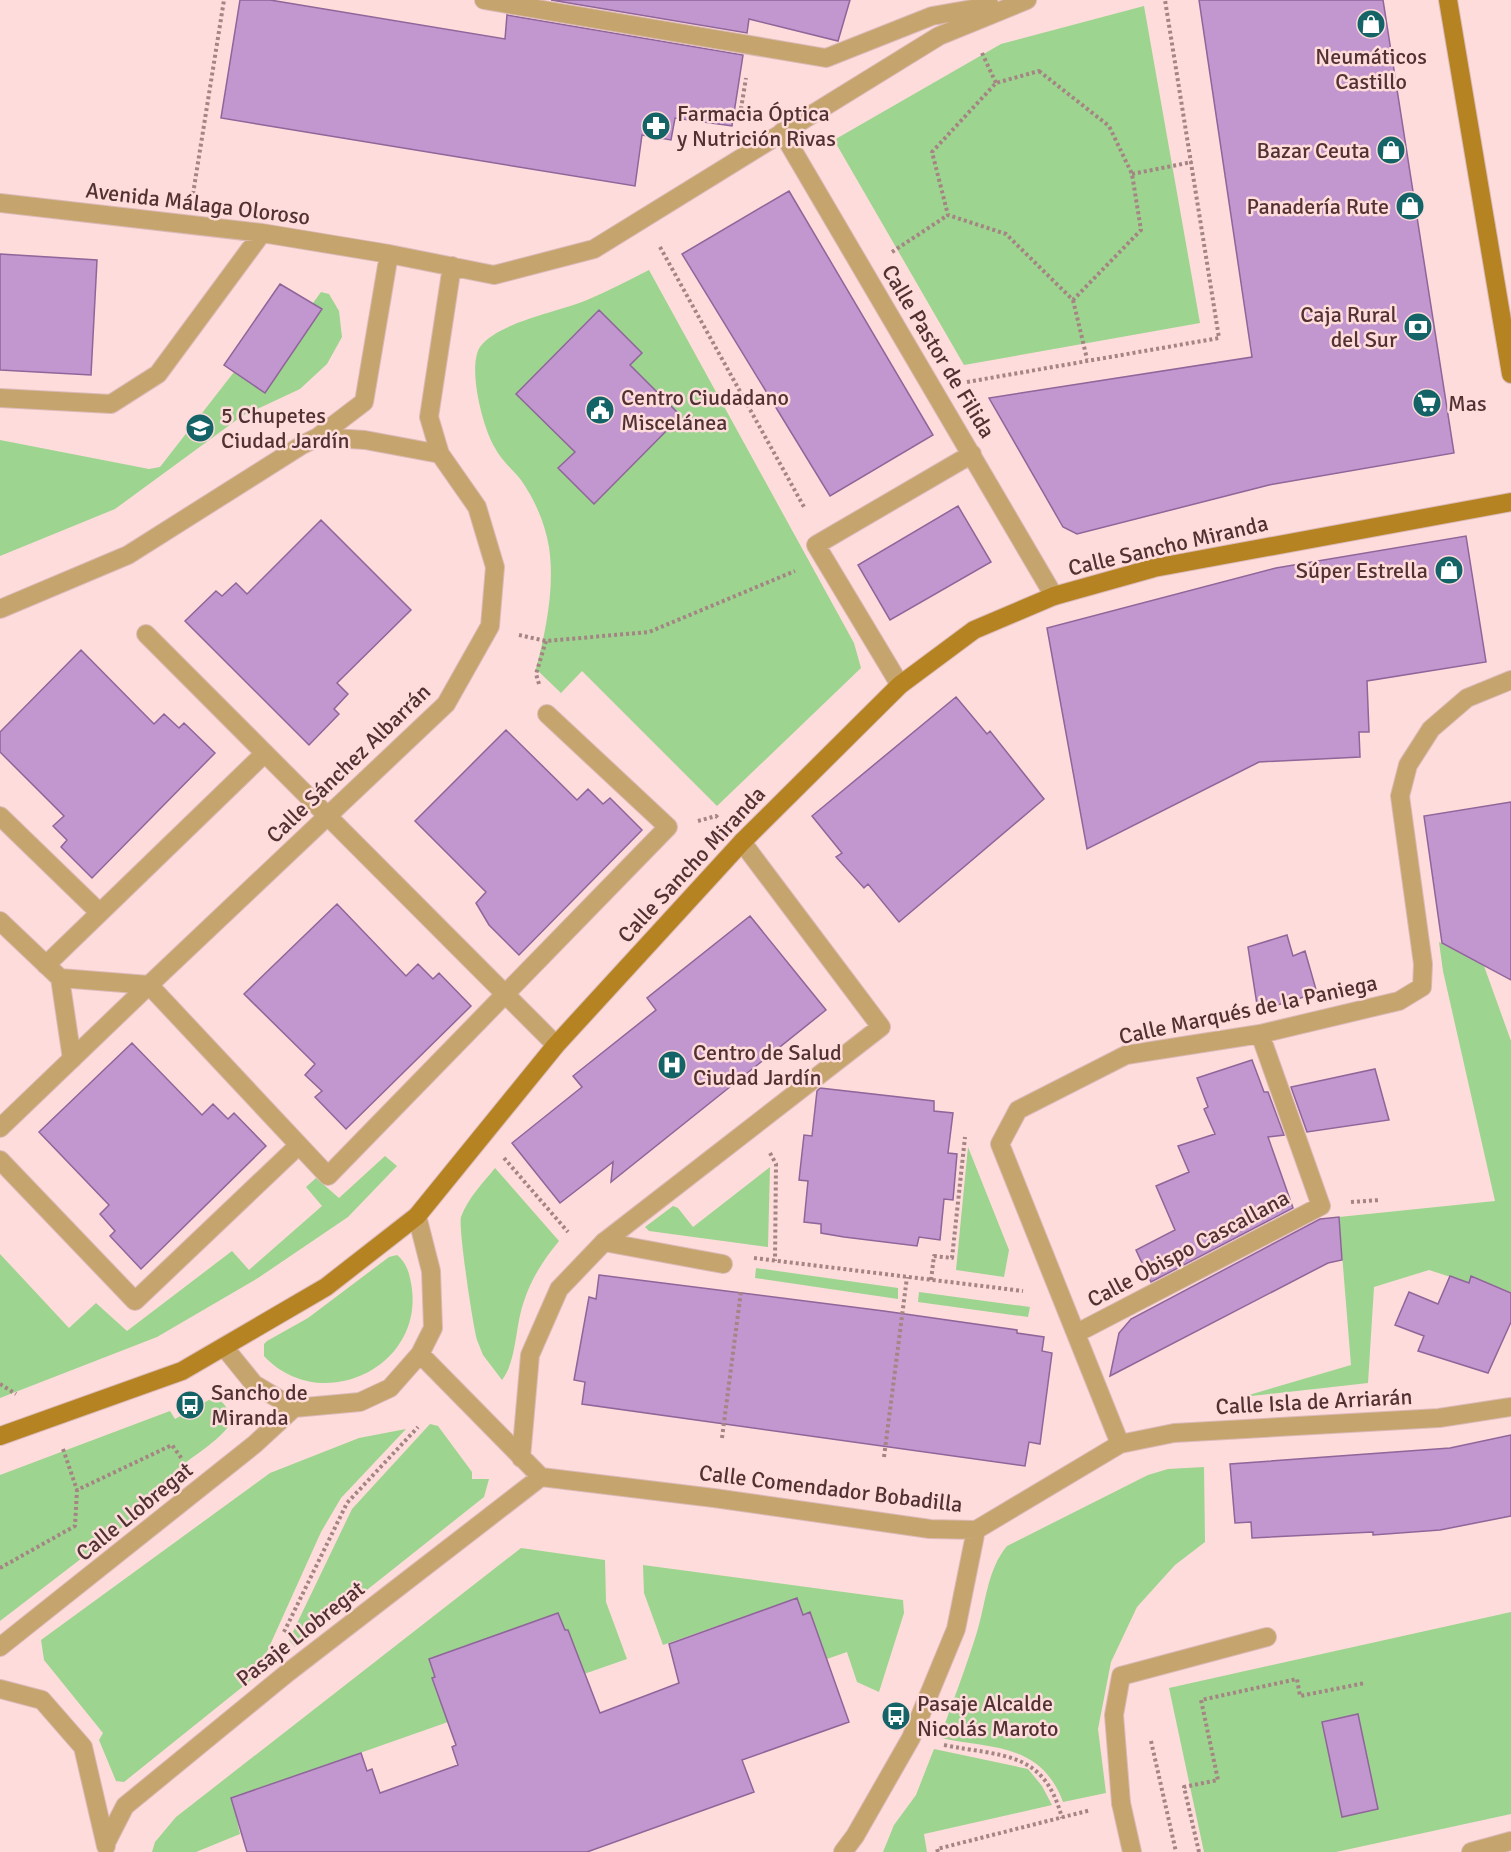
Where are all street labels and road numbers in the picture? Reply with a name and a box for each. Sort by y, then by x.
street label: Avenida Málaga Oloroso [84,176,312,231]
street label: Calle Pastor de Filida [876,260,1001,443]
street label: Calle Sancho Miranda [1066,509,1271,582]
street label: Calle Sánchez Albarrán [261,678,436,849]
street label: Calle Sancho Miranda [612,780,771,948]
street label: Calle Marqués de la Paniega [1116,969,1380,1050]
street label: Calle Obispo Cascallana [1083,1184,1294,1313]
street label: Calle Isla de Arriarán [1215,1383,1413,1420]
street label: Calle Llobregat [71,1456,198,1567]
street label: Calle Comendador Bobadilla [698,1459,964,1518]
street label: Pasaje Llobregat [231,1575,370,1692]

